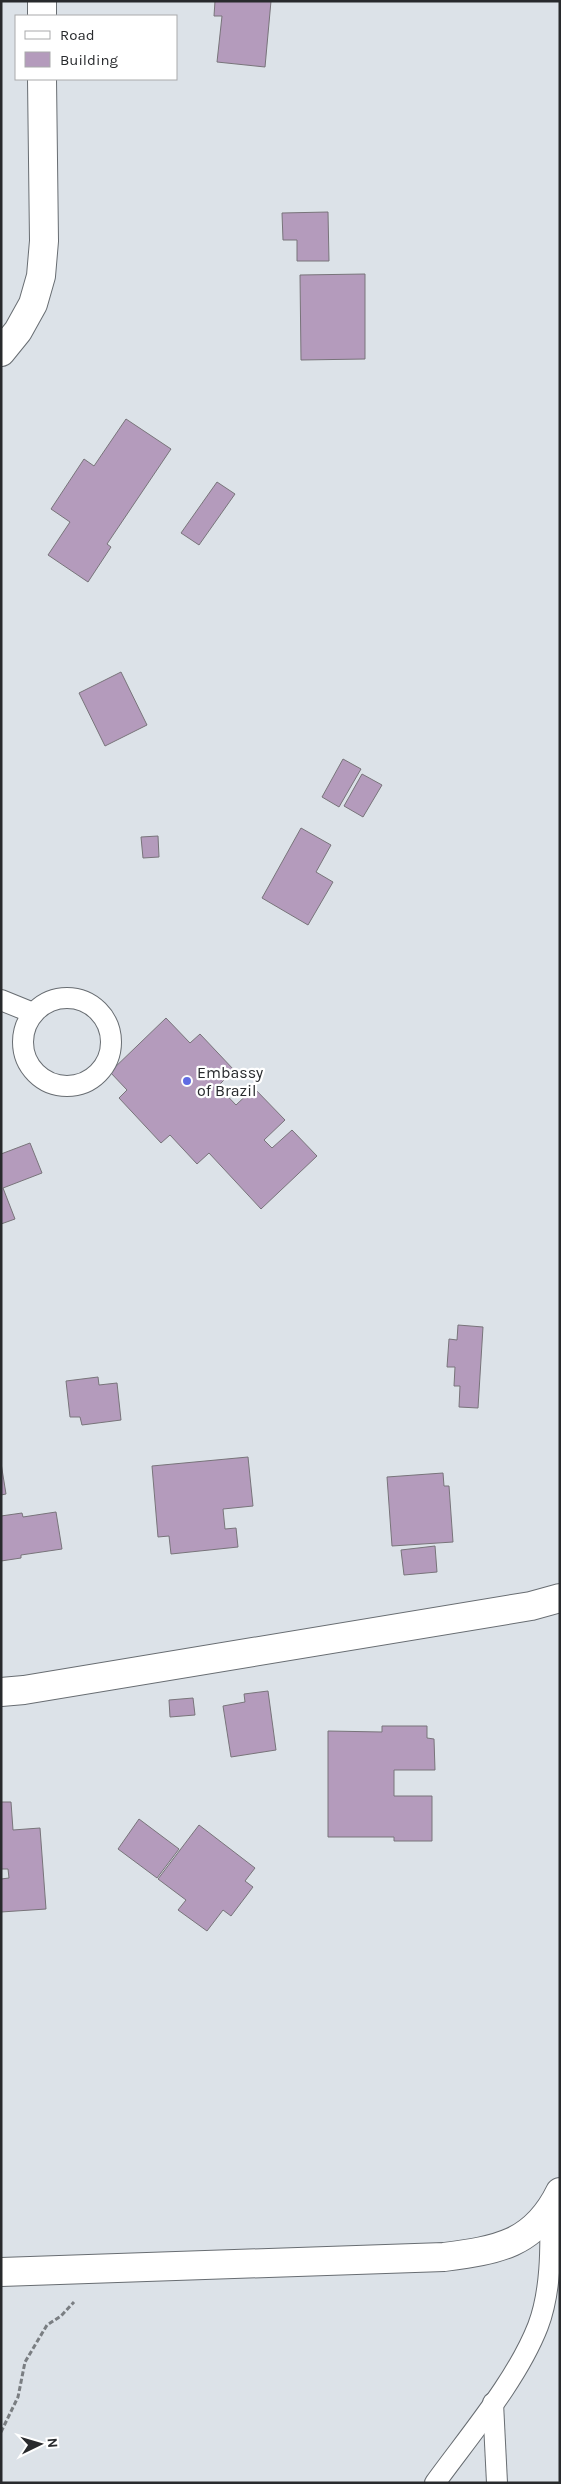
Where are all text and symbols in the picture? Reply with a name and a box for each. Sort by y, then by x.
legend [15,15,178,80]
text: Road [60,26,95,44]
text: Building [60,51,118,69]
place label: Embassy of Brazil [197,1063,264,1100]
marker: Embassy of Brazil [181,1075,193,1087]
north arrow [15,2419,65,2469]
text: N [44,2437,61,2449]

